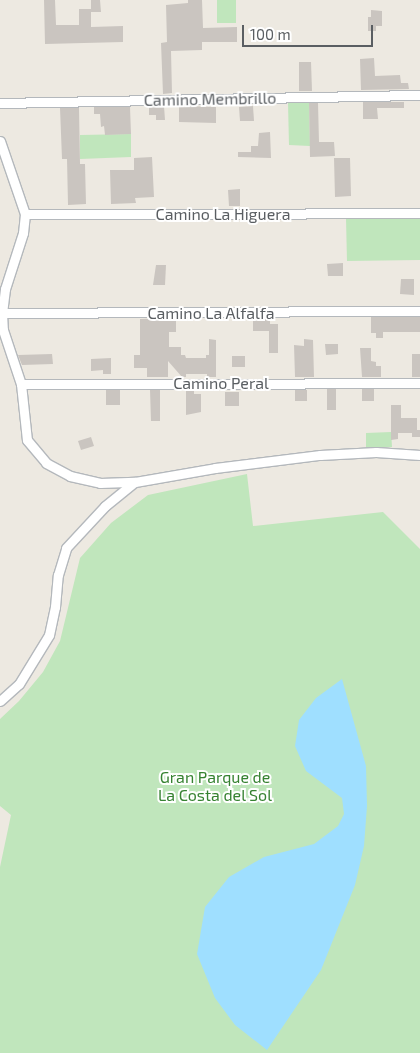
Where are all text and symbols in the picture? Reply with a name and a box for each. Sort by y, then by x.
scale bar [245,15,376,47]
text: 100 m [250,25,291,43]
street label: Camino Membrillo [144,88,276,110]
street label: Camino La Higuera [156,204,290,224]
street label: Camino La Alfalfa [147,303,275,323]
street label: Camino Peral [173,373,269,393]
park label: Gran Parque de La Costa del Sol [158,767,272,805]

